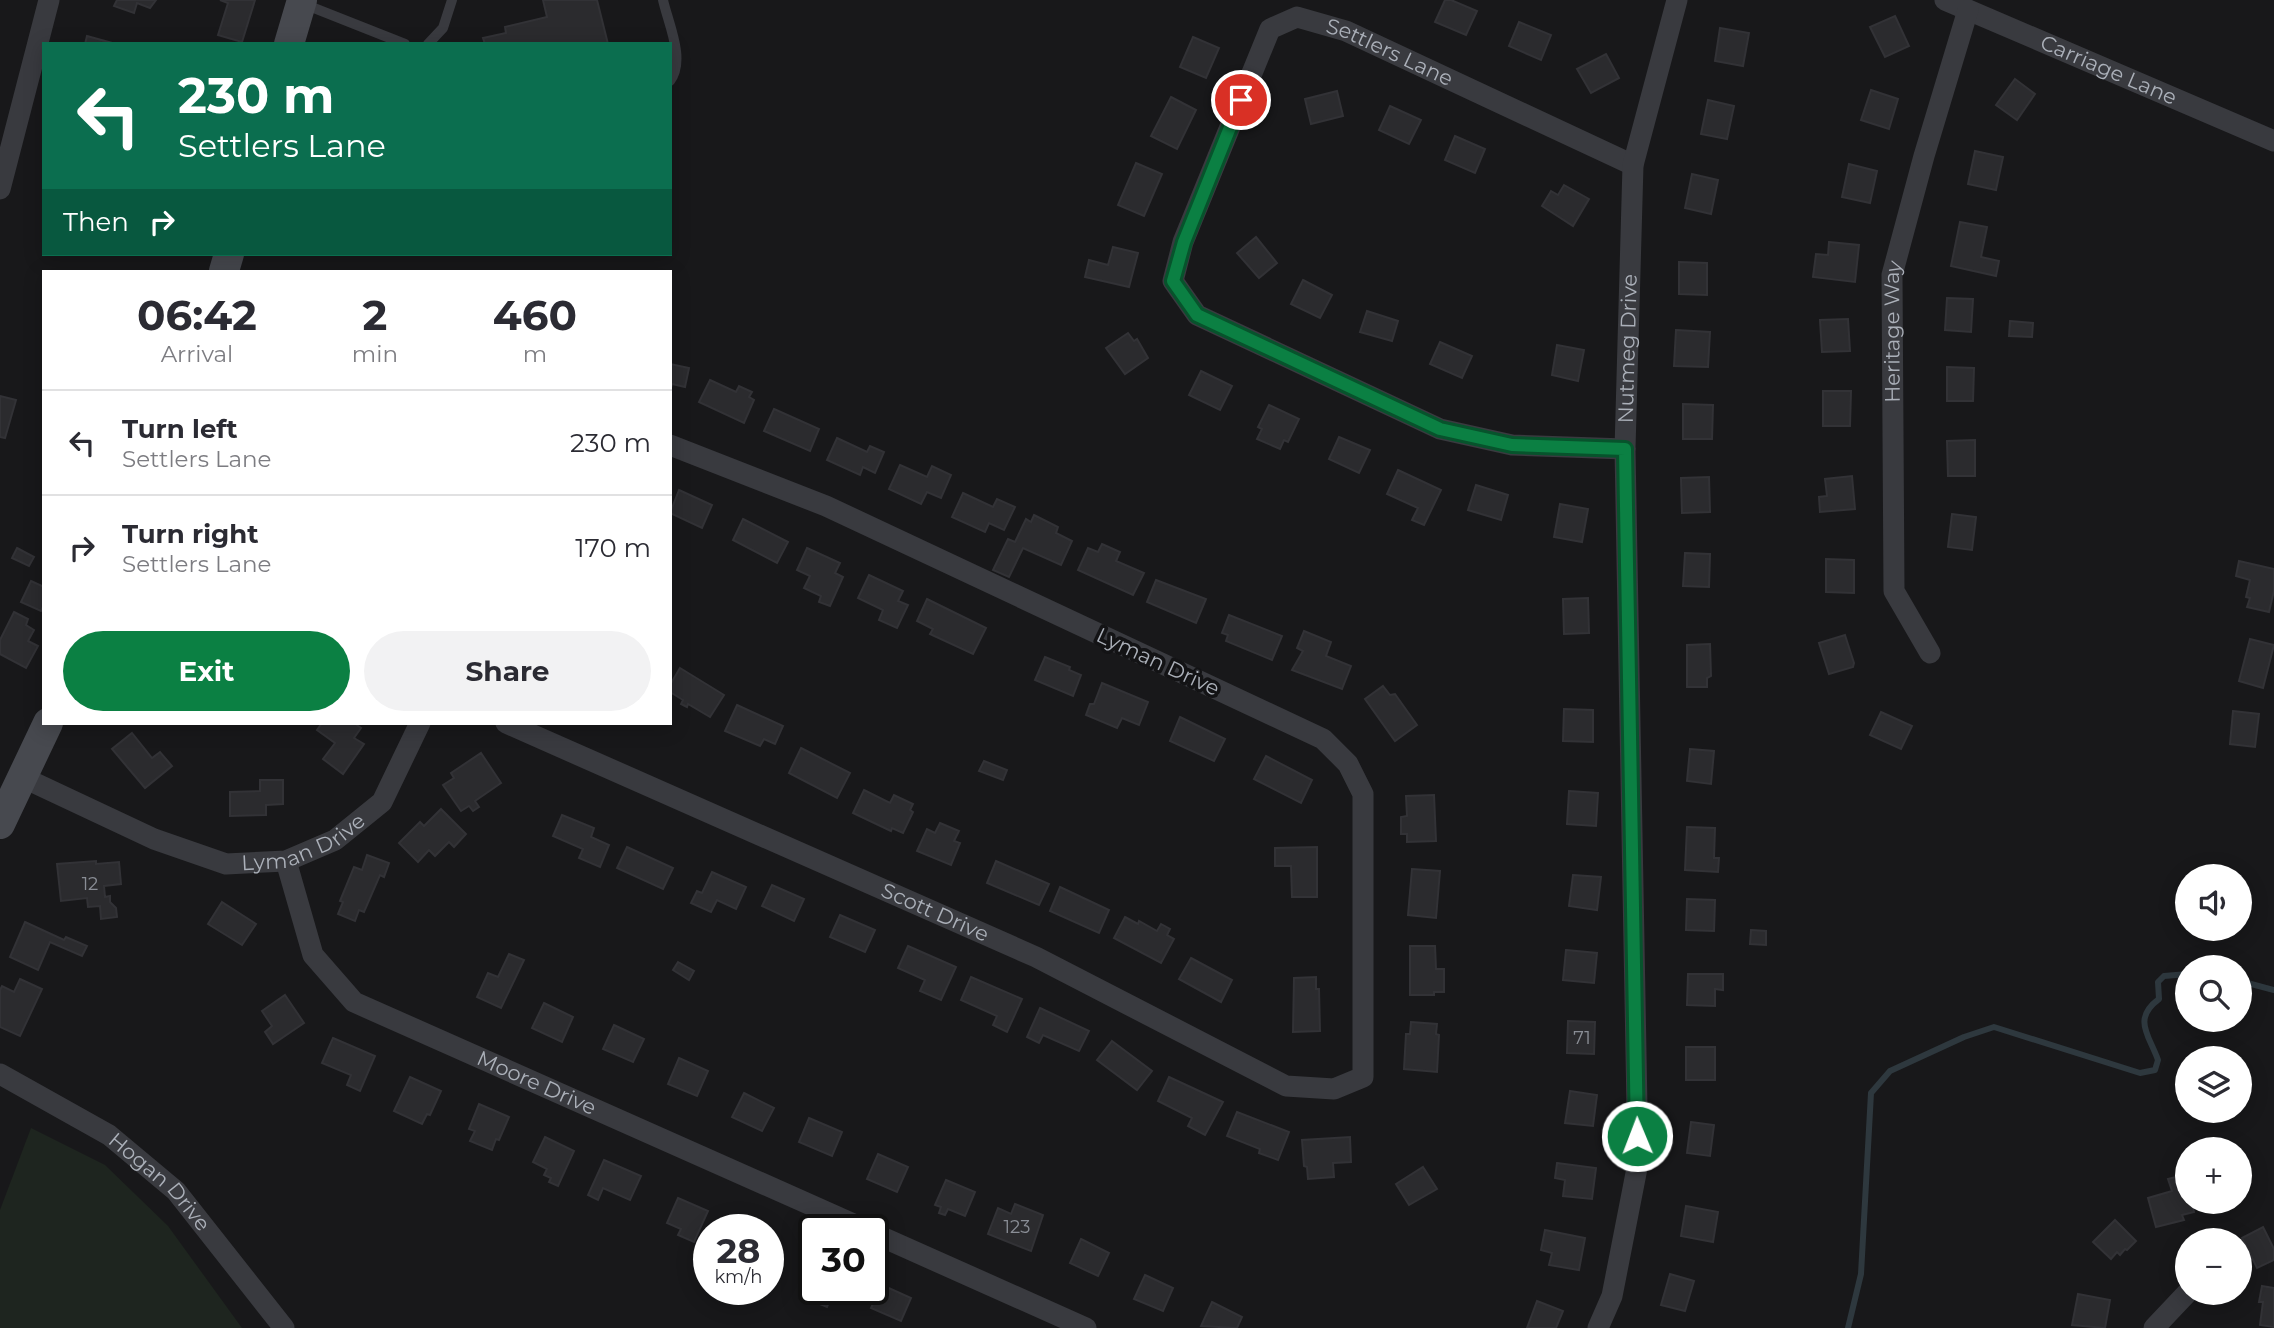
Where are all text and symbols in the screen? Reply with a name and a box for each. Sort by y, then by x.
street label: Settlers Lane [1323,13,1457,91]
street label: Carriage Lane [2037,29,2181,110]
text: 230 m [178,66,334,125]
icon: left [63,70,154,161]
pin [1211,70,1271,130]
icon: arrive [1222,81,1260,119]
text: Settlers Lane [178,126,386,165]
icon: right [143,203,181,241]
text: Then [63,206,129,238]
street label: Heritage Way [1879,257,1907,403]
street label: Nutmeg Drive [1613,273,1642,424]
text: 06:42 [137,289,257,341]
text: 2 [362,289,387,341]
text: 460 [493,289,577,341]
text: Arrival [161,340,233,368]
text: min [352,340,398,368]
text: m [523,340,547,368]
text: Turn left [122,413,238,445]
icon: left [63,424,101,462]
text: 230 m [570,427,651,459]
text: Settlers Lane [122,445,271,473]
text: Turn right [122,518,258,550]
icon: right [63,529,101,567]
text: 170 m [575,532,651,564]
text: Settlers Lane [122,550,271,578]
street label: Lyman Drive [1093,622,1224,701]
button: Exit [63,631,350,711]
button: Share [364,631,651,711]
street label: Lyman Drive [241,808,370,875]
map controls [2175,864,2252,1305]
button: sound [2175,864,2252,941]
house number: 12 [82,873,98,895]
street label: Scott Drive [878,877,993,947]
button: search [2175,955,2252,1032]
house number: 71 [1573,1027,1591,1049]
street label: Moore Drive [473,1045,600,1120]
button: layers [2175,1046,2252,1123]
position arrow [1600,1099,1674,1173]
street label: Hogan Drive [104,1127,216,1236]
button: + [2175,1137,2252,1214]
speed limit sign: 30 [798,1214,889,1305]
house number: 123 [1004,1216,1030,1238]
button: − [2175,1228,2252,1305]
text: 28 [717,1229,760,1272]
text: km/h [714,1266,763,1288]

